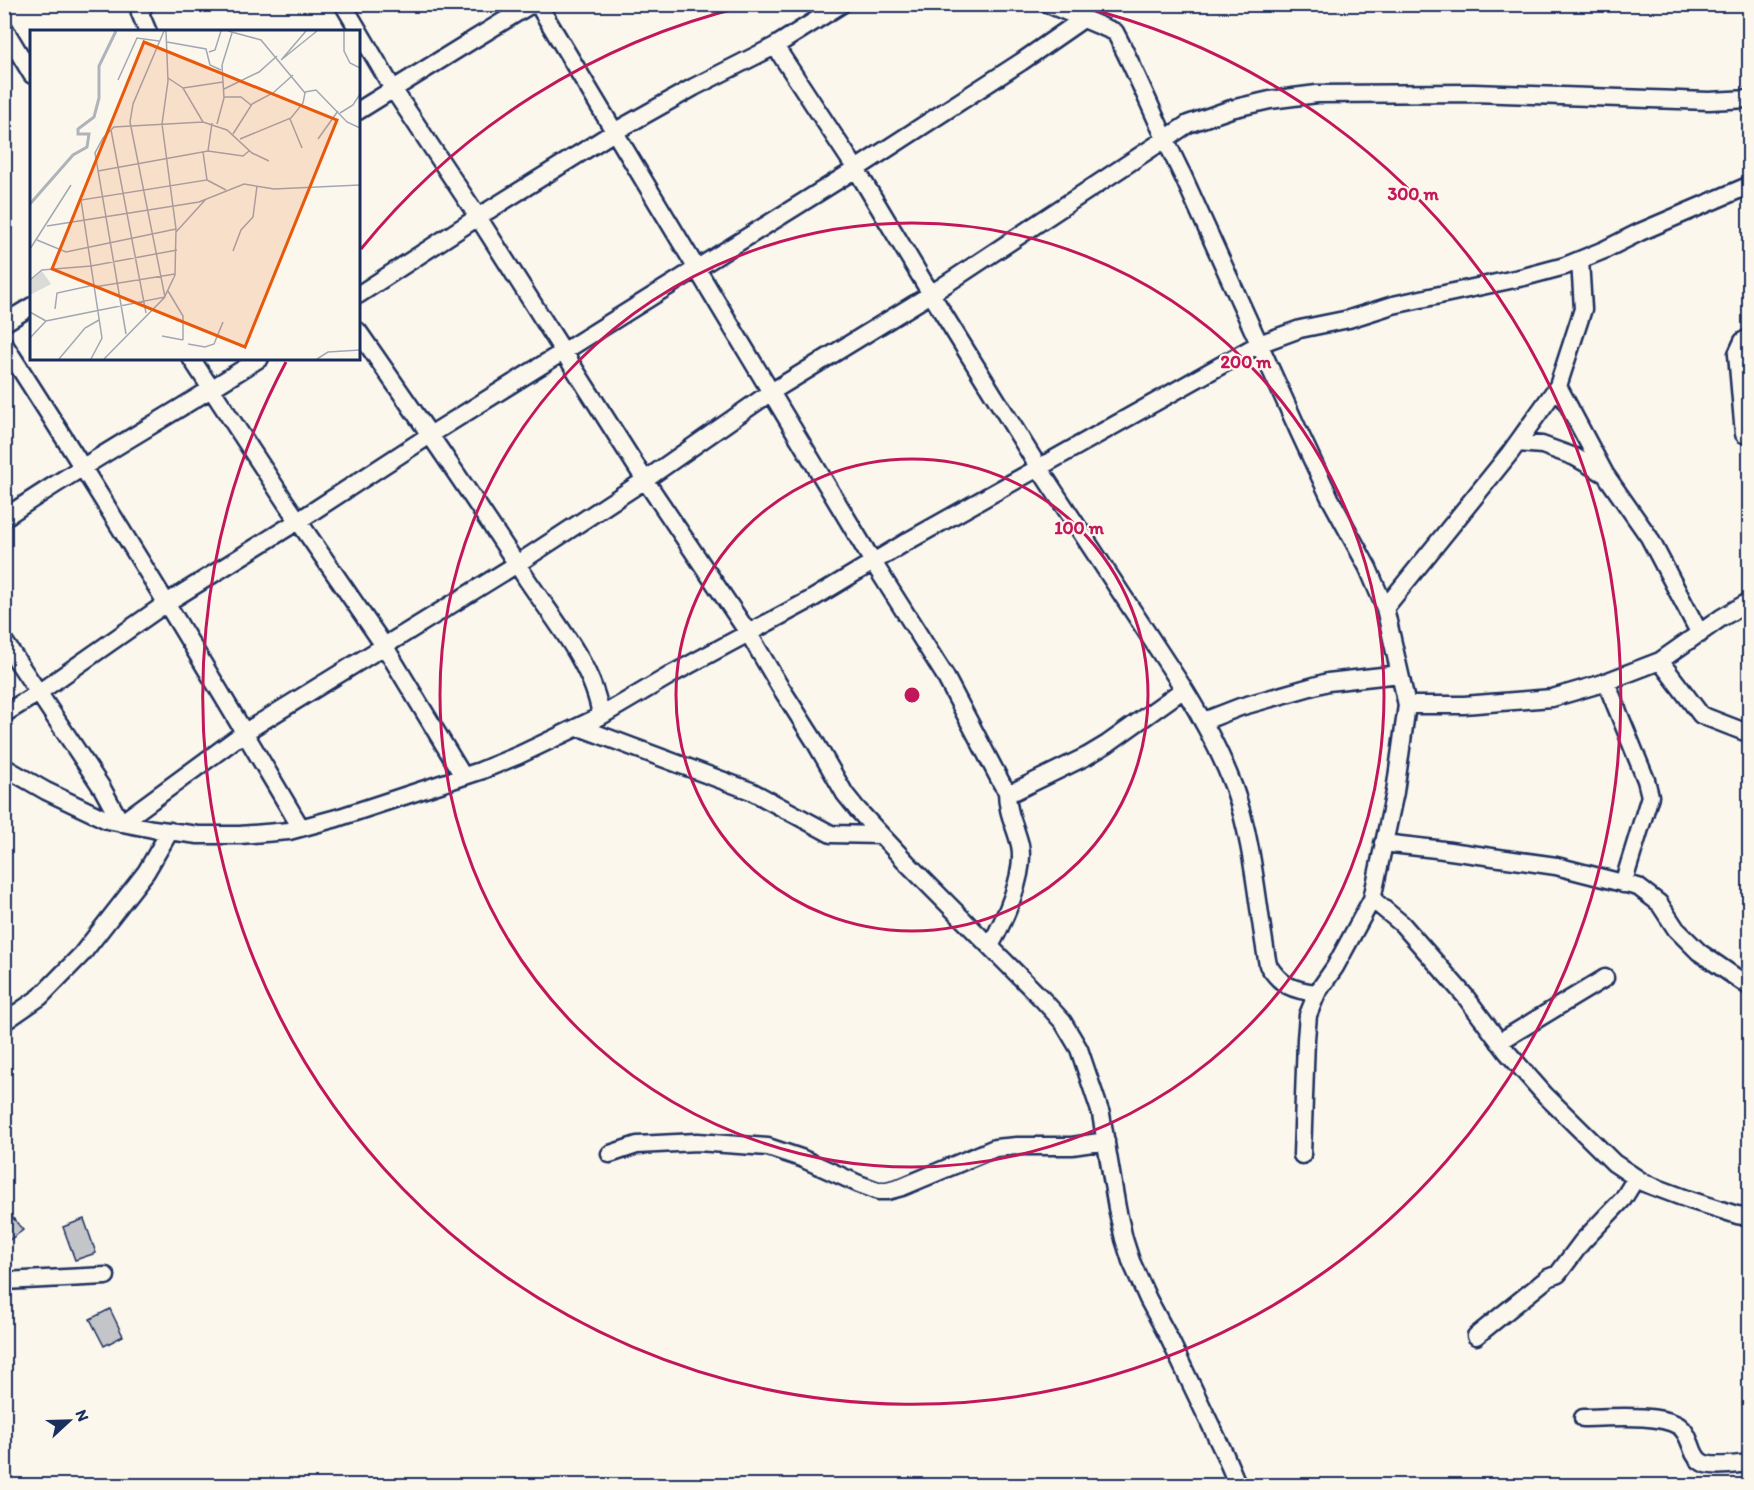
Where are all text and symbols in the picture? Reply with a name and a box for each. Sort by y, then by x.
inset map [30,30,360,360]
text: 300 m [1387,183,1439,205]
text: 200 m [1221,351,1272,373]
text: 100 m [1054,517,1105,539]
centre of rings [902,685,922,705]
north arrow [39,1391,99,1451]
text: N [72,1407,93,1424]

